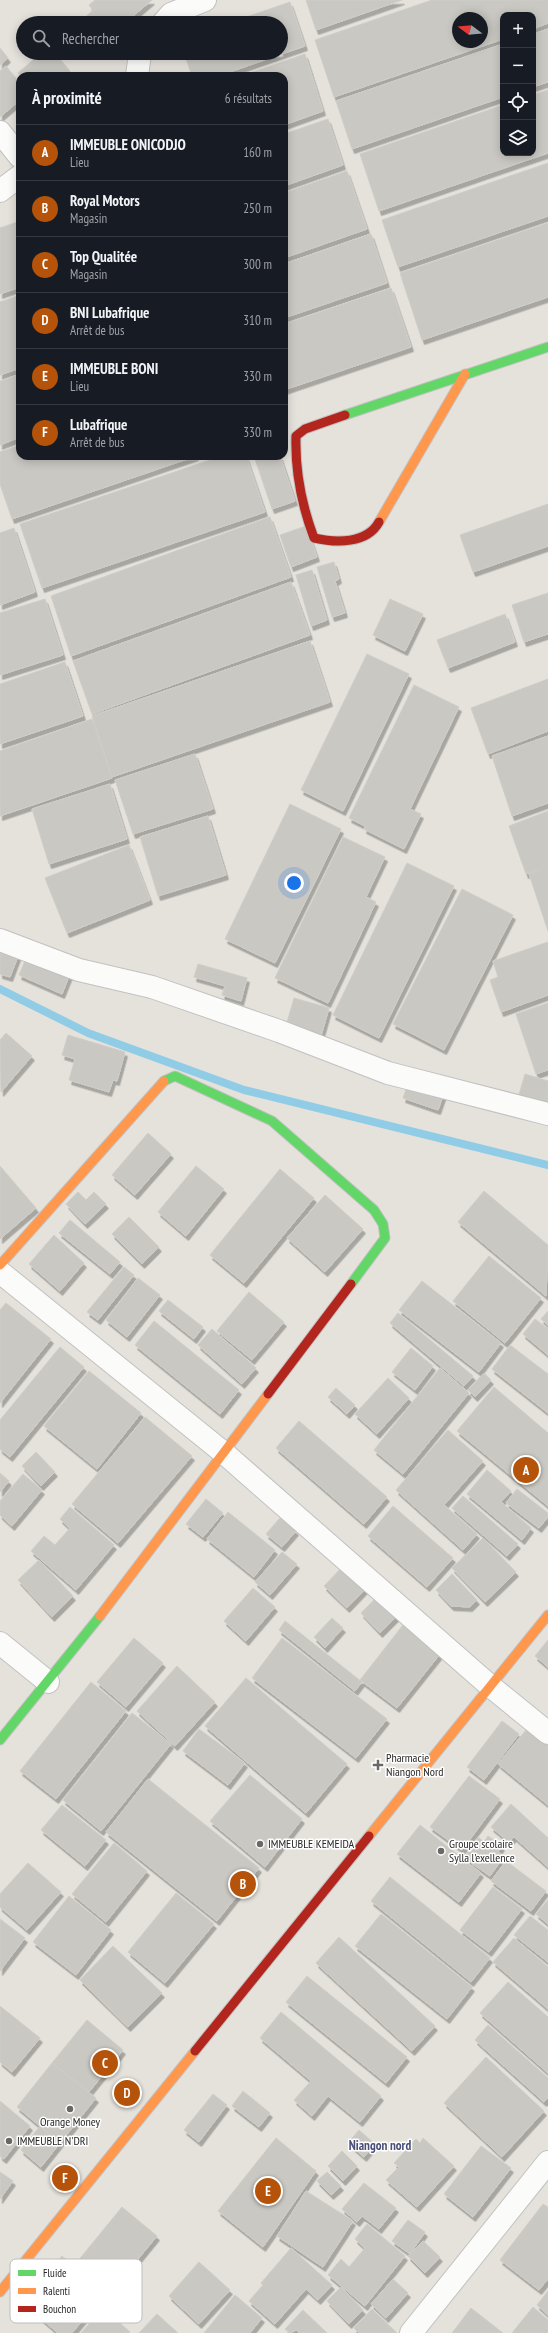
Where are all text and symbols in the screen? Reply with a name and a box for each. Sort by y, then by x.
north arrow [452,12,488,48]
map controls [500,12,536,156]
button: + [500,12,536,48]
search box [16,16,288,60]
icon: search [30,27,52,49]
text: Rechercher [62,29,119,48]
button: − [500,48,536,84]
button: locate [500,84,536,120]
text: À proximité [32,87,102,109]
text: 6 résultats [225,90,272,107]
button: layers [500,120,536,156]
text: IMMEUBLE ONICODJO [70,135,186,154]
text: A [42,144,48,161]
text: 160 m [243,144,272,161]
text: Lieu [70,154,89,171]
text: Royal Motors [70,191,140,210]
text: B [42,200,48,217]
text: 250 m [243,200,272,217]
text: Magasin [70,210,107,227]
text: Top Qualitée [70,247,137,266]
text: C [42,256,48,273]
text: 300 m [243,256,272,273]
text: Magasin [70,266,107,283]
text: BNI Lubafrique [70,303,150,322]
text: D [42,312,48,329]
text: 310 m [243,312,272,329]
text: Arrêt de bus [70,322,124,339]
text: IMMEUBLE BONI [70,359,158,378]
text: E [42,368,48,385]
text: 330 m [243,368,272,385]
text: Lieu [70,378,89,395]
text: Lubafrique [70,415,127,434]
text: F [42,424,48,441]
text: 330 m [243,424,272,441]
text: Arrêt de bus [70,434,124,451]
your location [284,873,304,893]
pin: A [513,1455,539,1485]
place label: Pharmacie Niangon Nord [386,1750,443,1779]
marker: Pharmacie Niangon Nord [373,1760,383,1770]
place label: IMMEUBLE KEMEIDA [268,1836,355,1851]
place label: Groupe scolaire Sylla l’exellence [449,1836,515,1865]
marker: IMMEUBLE KEMEIDA [255,1839,265,1849]
marker: Groupe scolaire Sylla l’exellence [436,1846,446,1856]
pin: B [230,1869,256,1899]
pin: C [92,2048,118,2078]
pin: D [114,2078,140,2108]
marker: Orange Money [65,2104,75,2114]
place label: Orange Money [40,2114,100,2129]
place label: IMMEUBLE N'DRI [17,2133,88,2148]
marker: IMMEUBLE N'DRI [4,2136,14,2146]
district label: Niangon nord [349,2137,411,2154]
pin: F [52,2163,78,2193]
pin: E [255,2176,281,2206]
legend [10,2259,142,2323]
text: Fluide [43,2266,67,2280]
text: Ralenti [43,2284,70,2298]
text: Bouchon [43,2302,76,2316]

